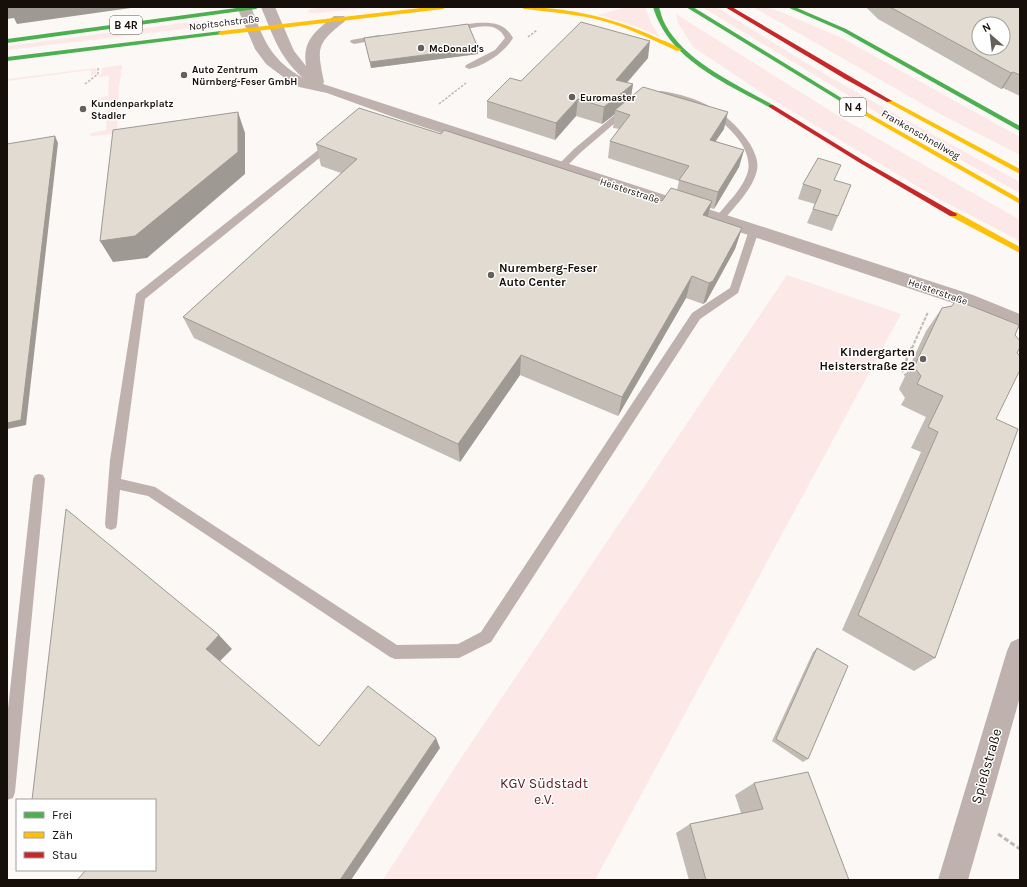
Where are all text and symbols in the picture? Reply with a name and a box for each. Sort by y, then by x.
street label: Nopitschstraße [188,13,260,33]
road number: B 4R [110,16,142,34]
north arrow [971,16,1011,56]
text: N [980,20,993,35]
marker: McDonald's [416,43,426,53]
place label: McDonald's [429,43,484,55]
place label: Auto Zentrum Nürnberg-Feser GmbH [192,64,297,88]
marker: Auto Zentrum Nürnberg-Feser GmbH [179,70,189,80]
marker: Euromaster [567,92,577,102]
place label: Euromaster [580,92,636,104]
place label: Kundenparkplatz Stadler [91,98,173,122]
road number: N 4 [840,98,866,116]
marker: Kundenparkplatz Stadler [78,104,88,114]
street label: Frankenschnellweg [879,108,962,162]
street label: Heisterstraße [598,176,661,206]
place label: Nuremberg-Feser Auto Center [499,261,598,289]
marker: Nuremberg-Feser Auto Center [486,270,496,280]
street label: Heisterstraße [906,276,969,308]
place label: Kindergarten Heisterstraße 22 [820,345,915,373]
marker: Kindergarten Heisterstraße 22 [918,354,928,364]
street label: Spießstraße [968,726,1005,806]
park label: KGV Südstadt e.V. [500,775,588,808]
legend [16,799,156,871]
text: Frei [52,808,72,822]
text: Zäh [52,828,73,842]
text: Stau [52,848,78,862]

